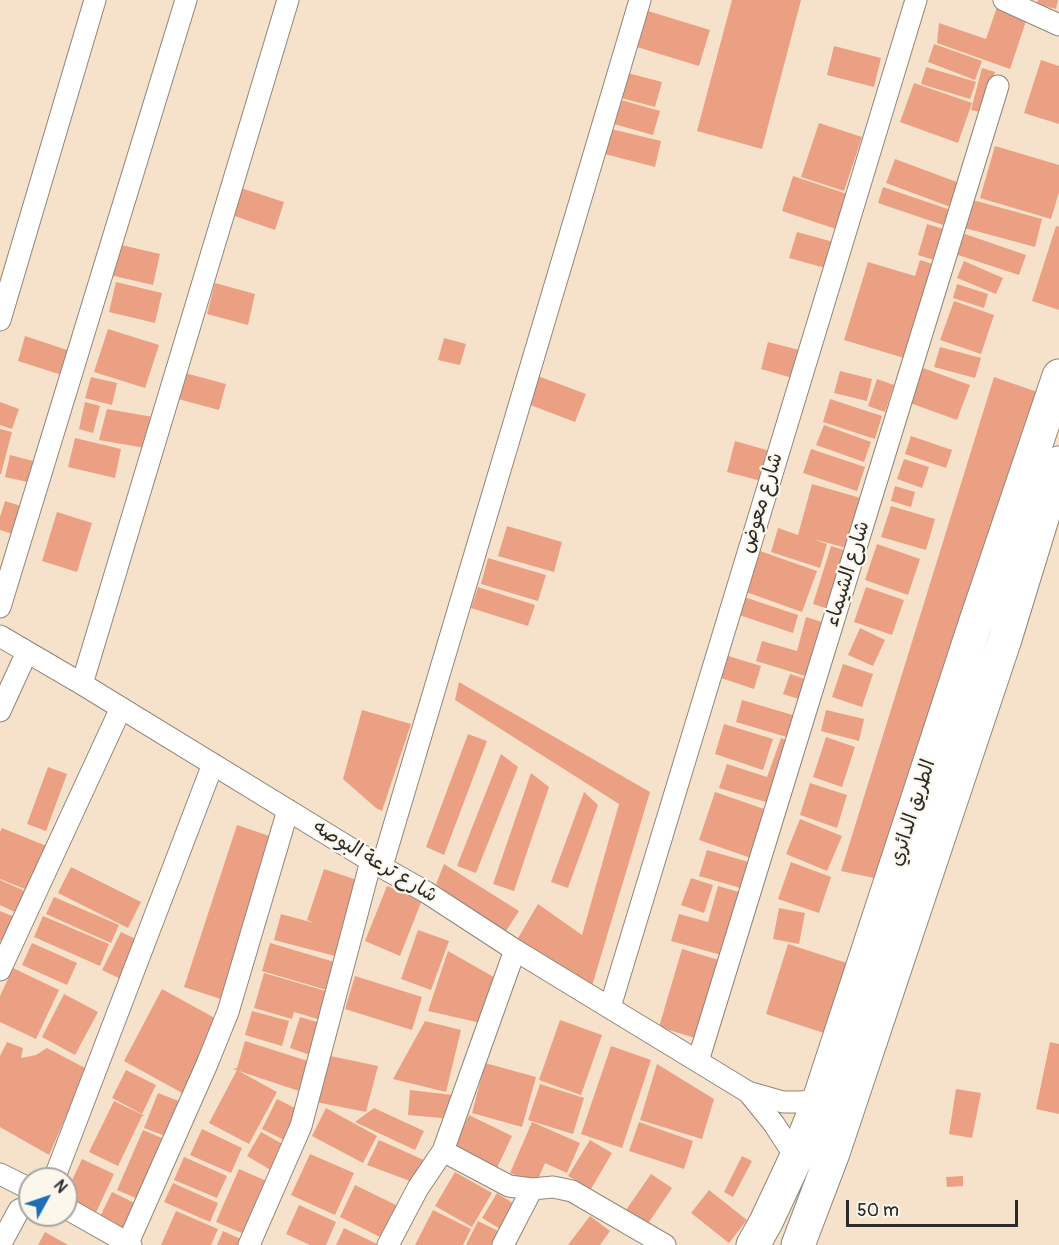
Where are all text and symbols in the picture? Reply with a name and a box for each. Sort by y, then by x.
street label: شارع معوض [735,450,789,556]
street label: شارع الشيماء [821,518,875,630]
street label: الطريق الدائري [884,757,942,869]
street label: شارع ترعة البوصه [308,815,442,909]
north arrow [18,1167,78,1227]
text: N [49,1176,71,1197]
scale bar [849,1188,1022,1226]
text: 50 m [857,1199,899,1222]

